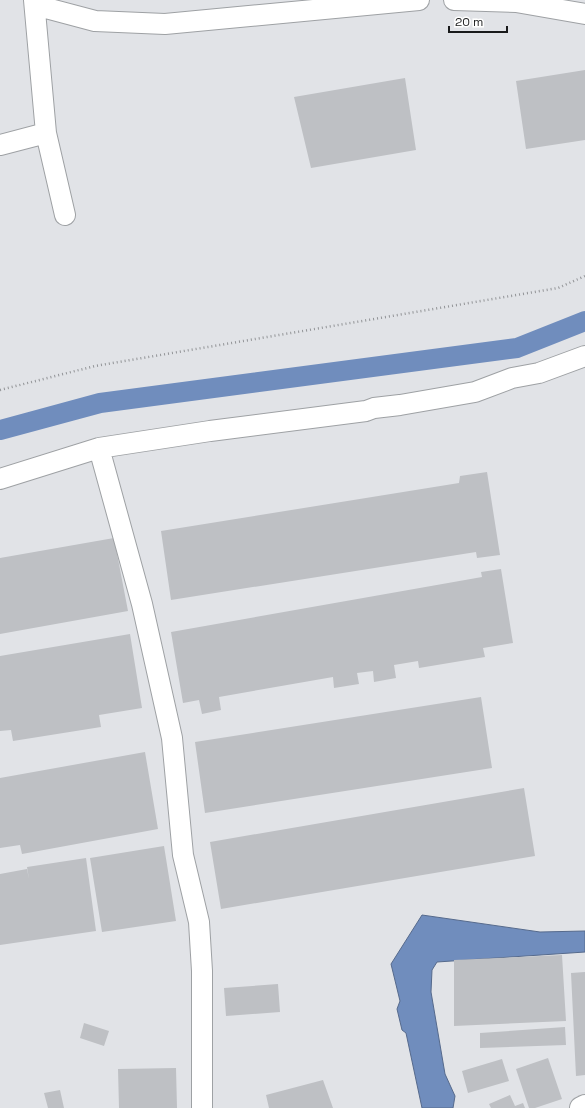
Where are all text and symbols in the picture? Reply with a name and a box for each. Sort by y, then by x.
scale bar [449,8,507,34]
text: 20 m [455,14,483,30]

